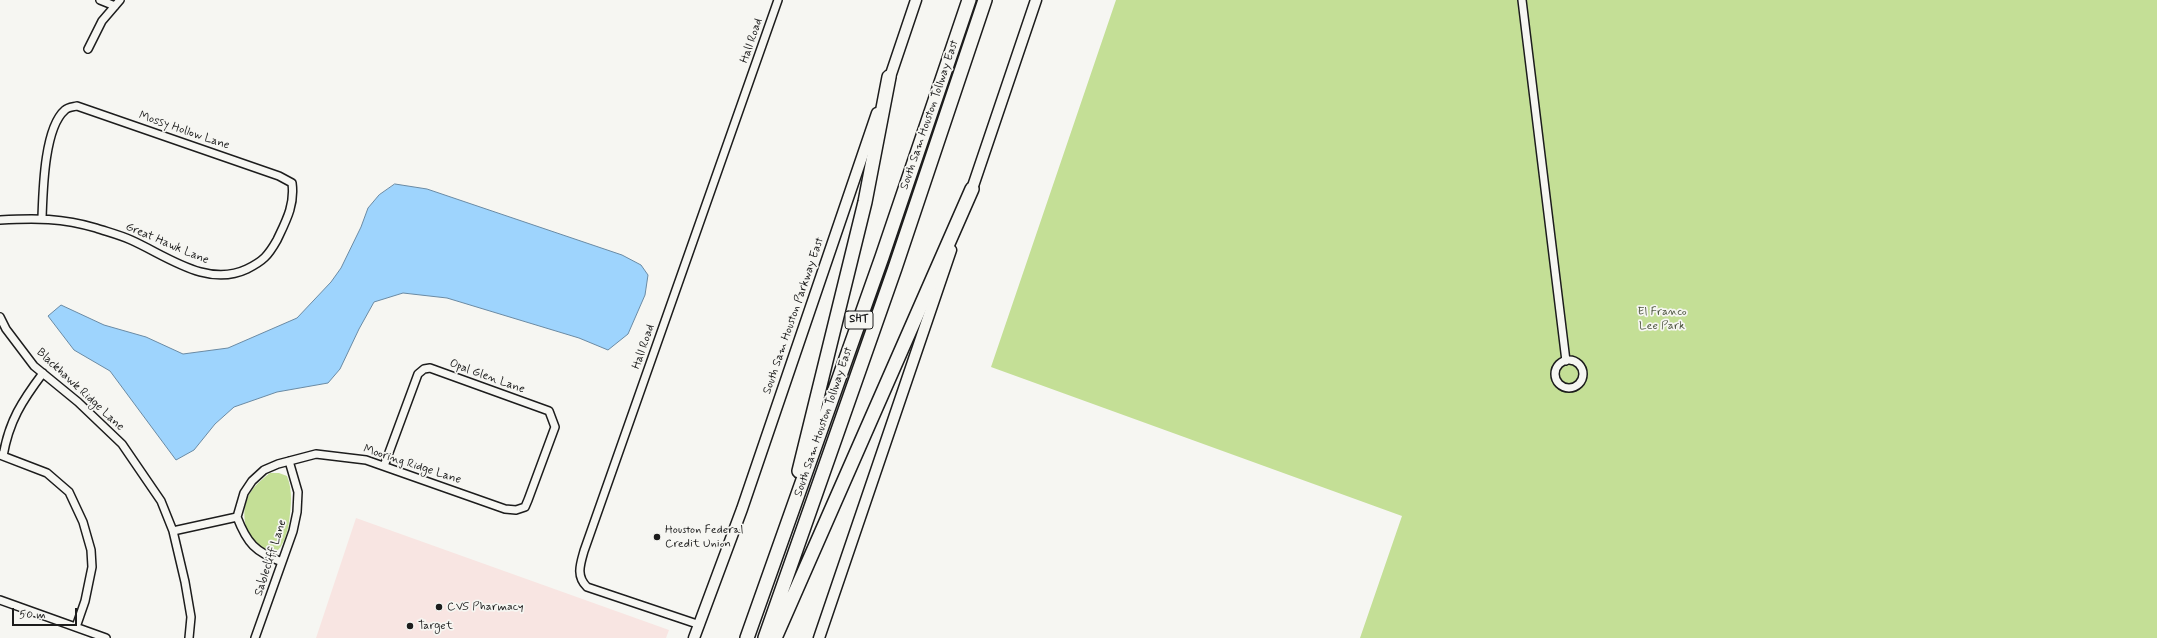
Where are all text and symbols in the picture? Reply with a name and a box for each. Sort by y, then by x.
street label: Hall Road [738,17,766,65]
street label: South Sam Houston Tollway East [898,38,962,192]
street label: Mossy Hollow Lane [137,109,231,153]
street label: Great Hawk Lane [123,220,211,268]
street label: South Sam Houston Parkway East [760,236,828,396]
park label: El Franco Lee Park [1637,305,1687,333]
road number: SHT [845,311,873,329]
street label: Hall Road [630,323,658,371]
street label: South Sam Houston Tollway East [792,345,856,499]
street label: Blackhawk Ridge Lane [33,346,127,434]
street label: Opal Glen Lane [447,357,527,397]
street label: Mooring Ridge Lane [361,442,463,488]
street label: Sablecliff Lane [252,518,290,598]
place label: Houston Federal Credit Union [665,523,744,551]
marker: Houston Federal Credit Union [652,532,662,542]
scale bar [14,600,79,626]
place label: CVS Pharmacy [447,600,524,614]
marker: CVS Pharmacy [434,602,444,612]
text: 50 m [19,607,46,623]
place label: Target [418,619,453,633]
marker: Target [405,621,415,631]

